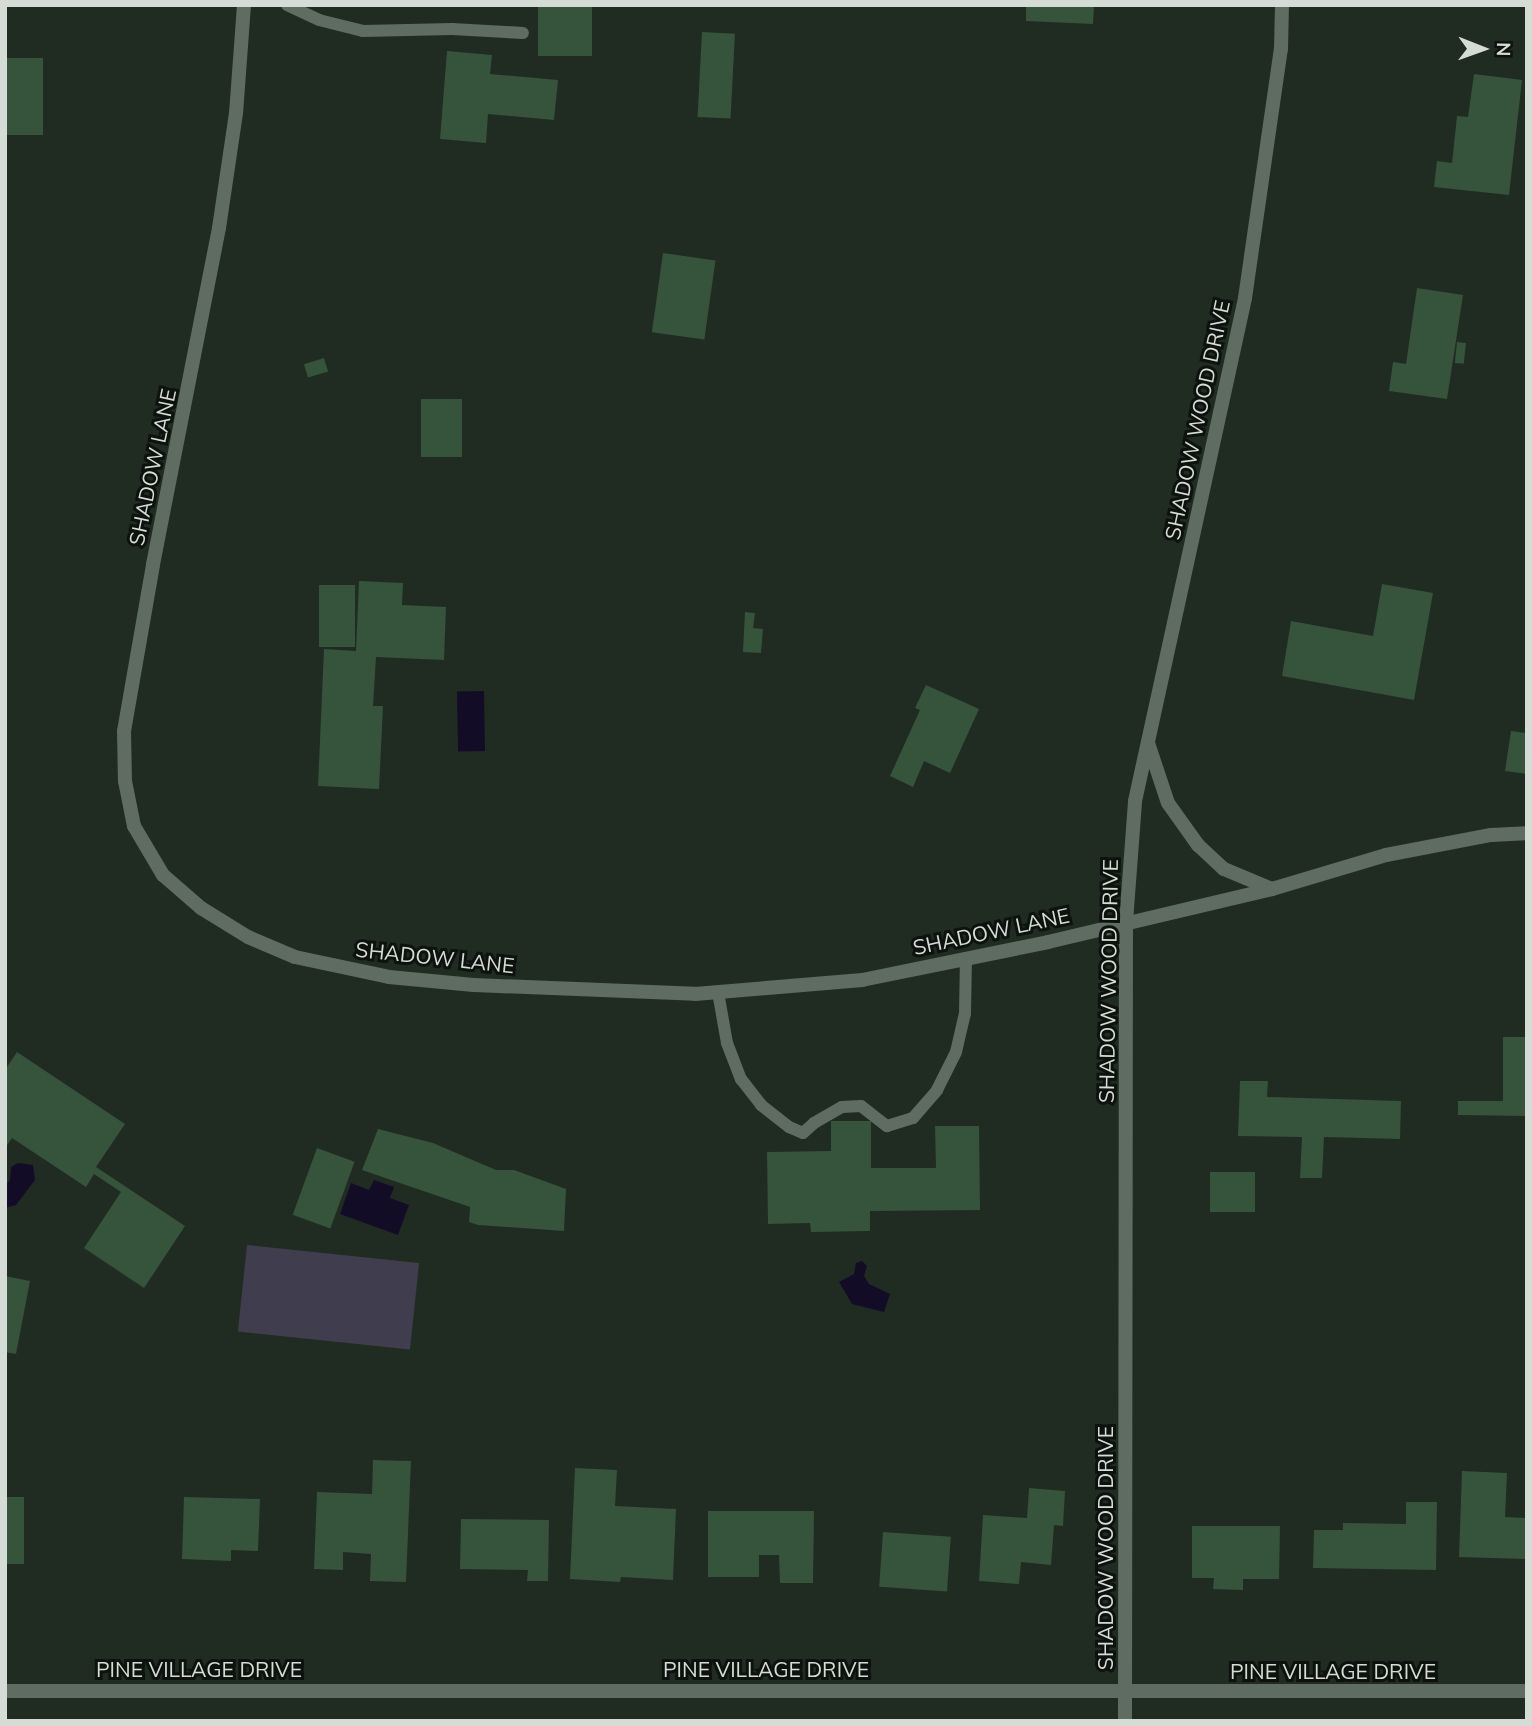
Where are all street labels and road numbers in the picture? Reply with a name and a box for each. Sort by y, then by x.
street label: SHADOW WOOD DRIVE [1159,298,1235,542]
street label: SHADOW LANE [123,386,181,548]
street label: SHADOW WOOD DRIVE [1093,859,1123,1103]
street label: SHADOW LANE [910,902,1072,960]
street label: SHADOW LANE [354,936,516,978]
street label: SHADOW WOOD DRIVE [1092,1426,1118,1670]
street label: PINE VILLAGE DRIVE [96,1656,302,1682]
street label: PINE VILLAGE DRIVE [663,1656,869,1682]
street label: PINE VILLAGE DRIVE [1230,1658,1436,1684]

